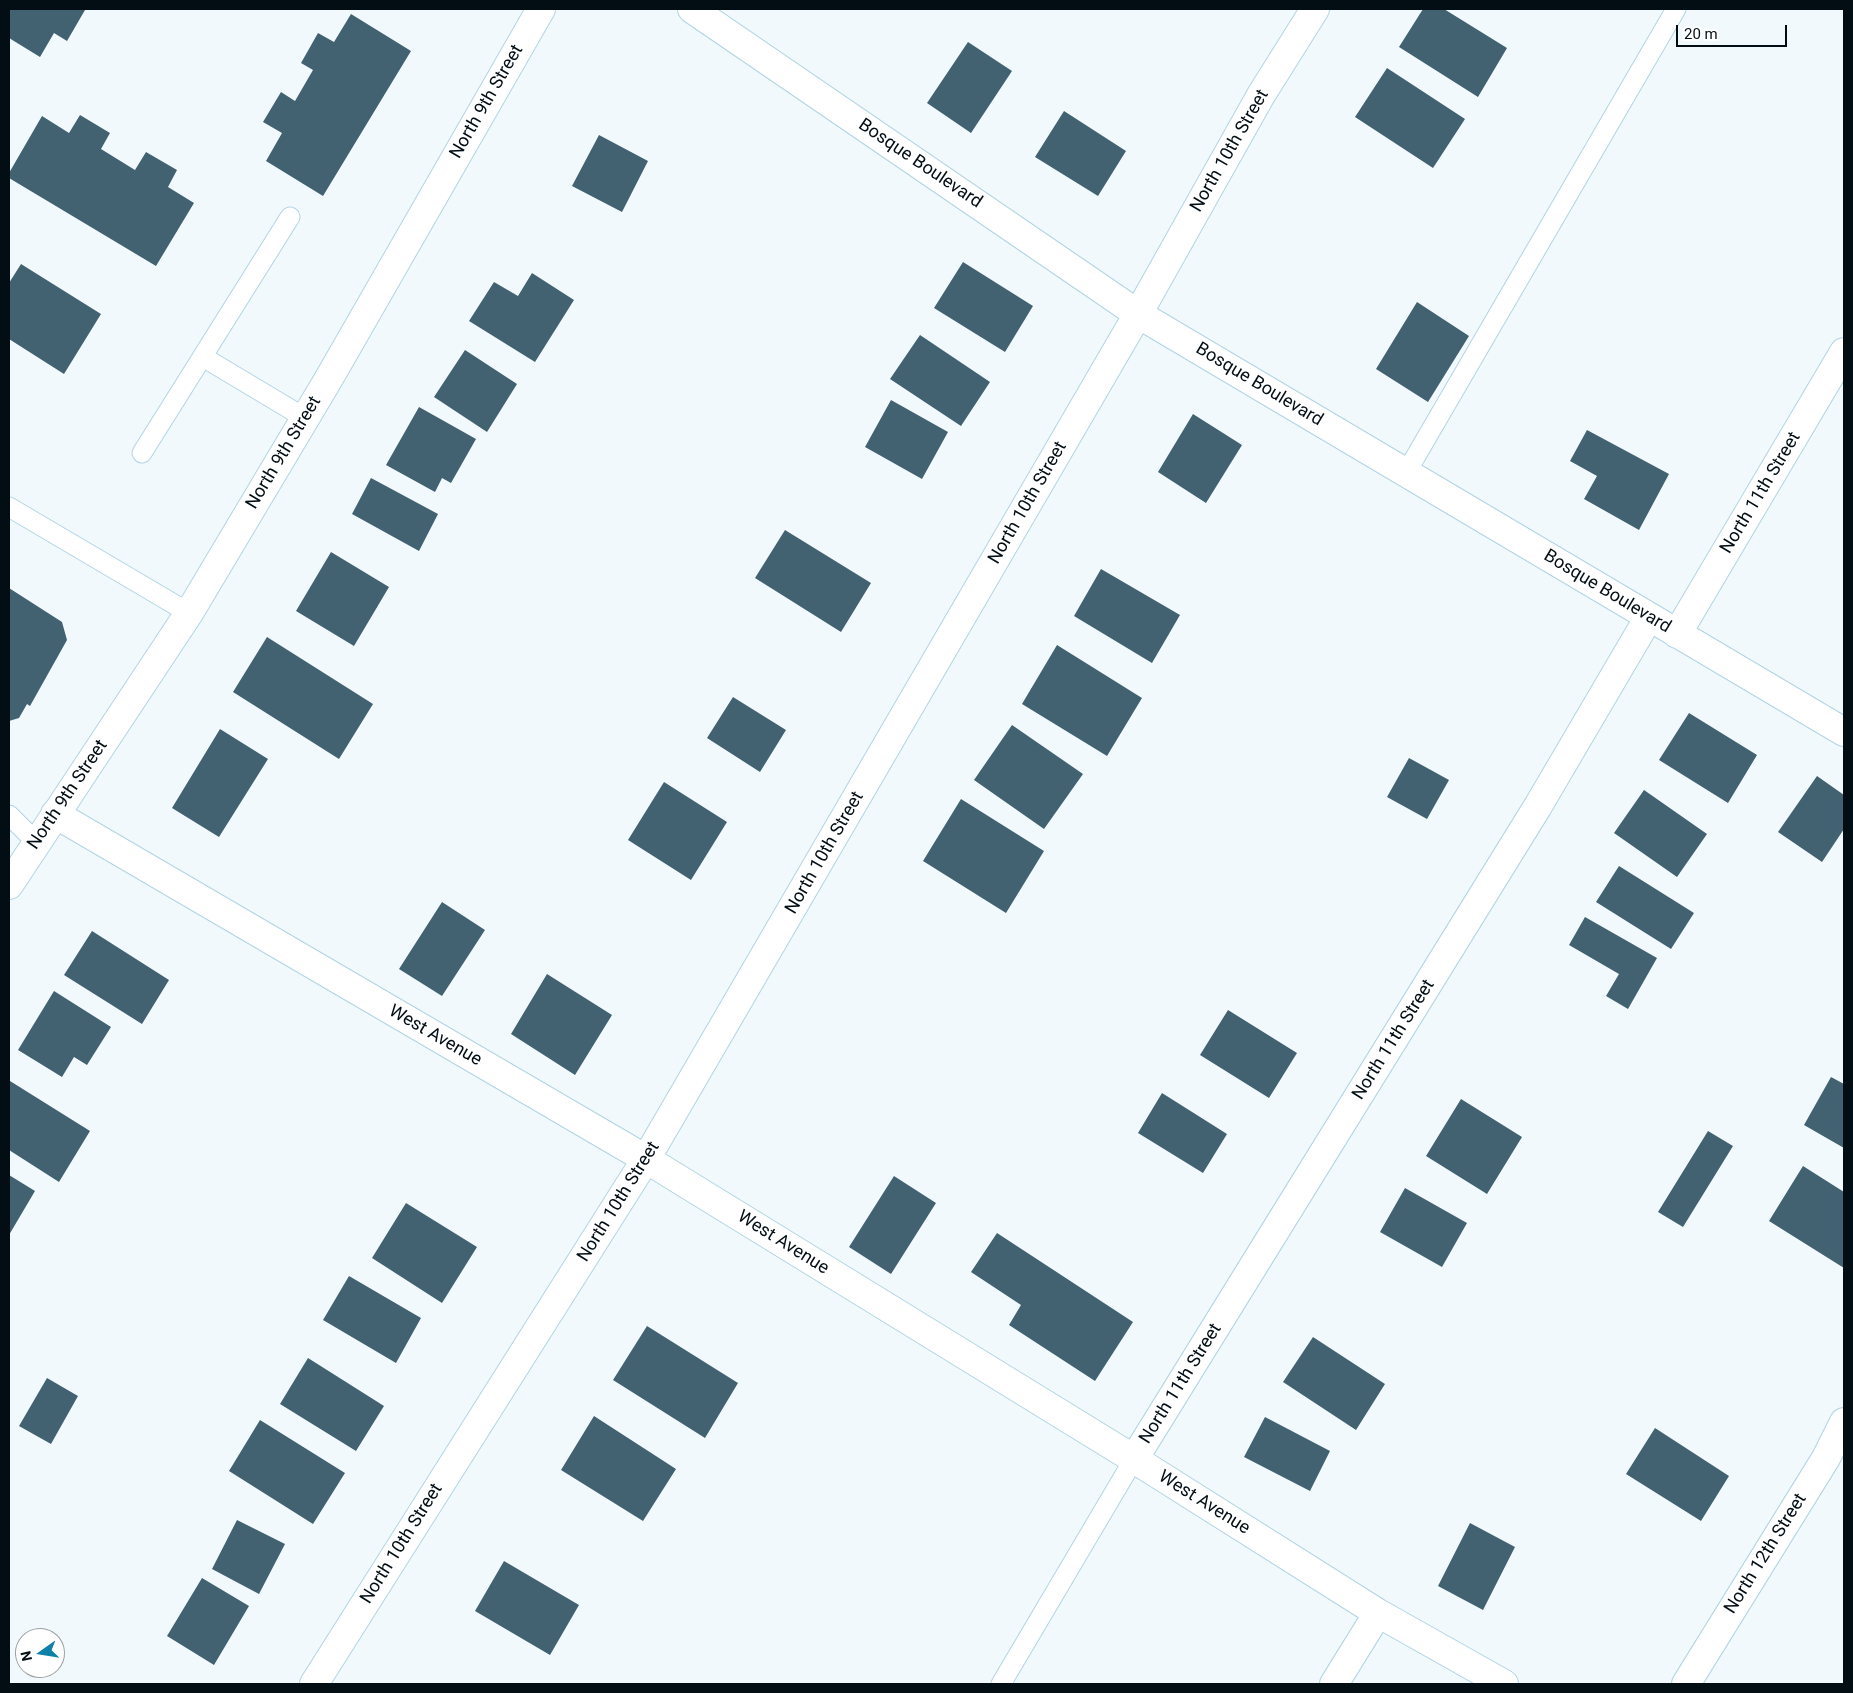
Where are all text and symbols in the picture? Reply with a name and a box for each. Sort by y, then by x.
scale bar [1678,15,1789,47]
text: 20 m [1684,25,1718,43]
street label: North 9th Street [446,41,528,163]
street label: North 10th Street [1186,86,1274,216]
street label: Bosque Boulevard [854,115,986,213]
street label: Bosque Boulevard [1191,339,1327,431]
street label: North 9th Street [242,393,326,513]
street label: North 11th Street [1716,428,1806,558]
street label: North 10th Street [984,438,1072,568]
street label: Bosque Boulevard [1539,546,1675,638]
street label: North 9th Street [23,736,113,854]
street label: North 10th Street [781,788,869,918]
street label: North 11th Street [1348,976,1440,1104]
street label: West Avenue [385,1001,485,1071]
street label: North 10th Street [573,1138,665,1266]
street label: West Avenue [733,1206,833,1280]
street label: North 11th Street [1135,1320,1227,1448]
street label: West Avenue [1154,1466,1254,1540]
street label: North 10th Street [356,1480,448,1608]
street label: North 12th Street [1720,1490,1812,1618]
north arrow [15,1628,65,1678]
text: N [17,1650,35,1663]

